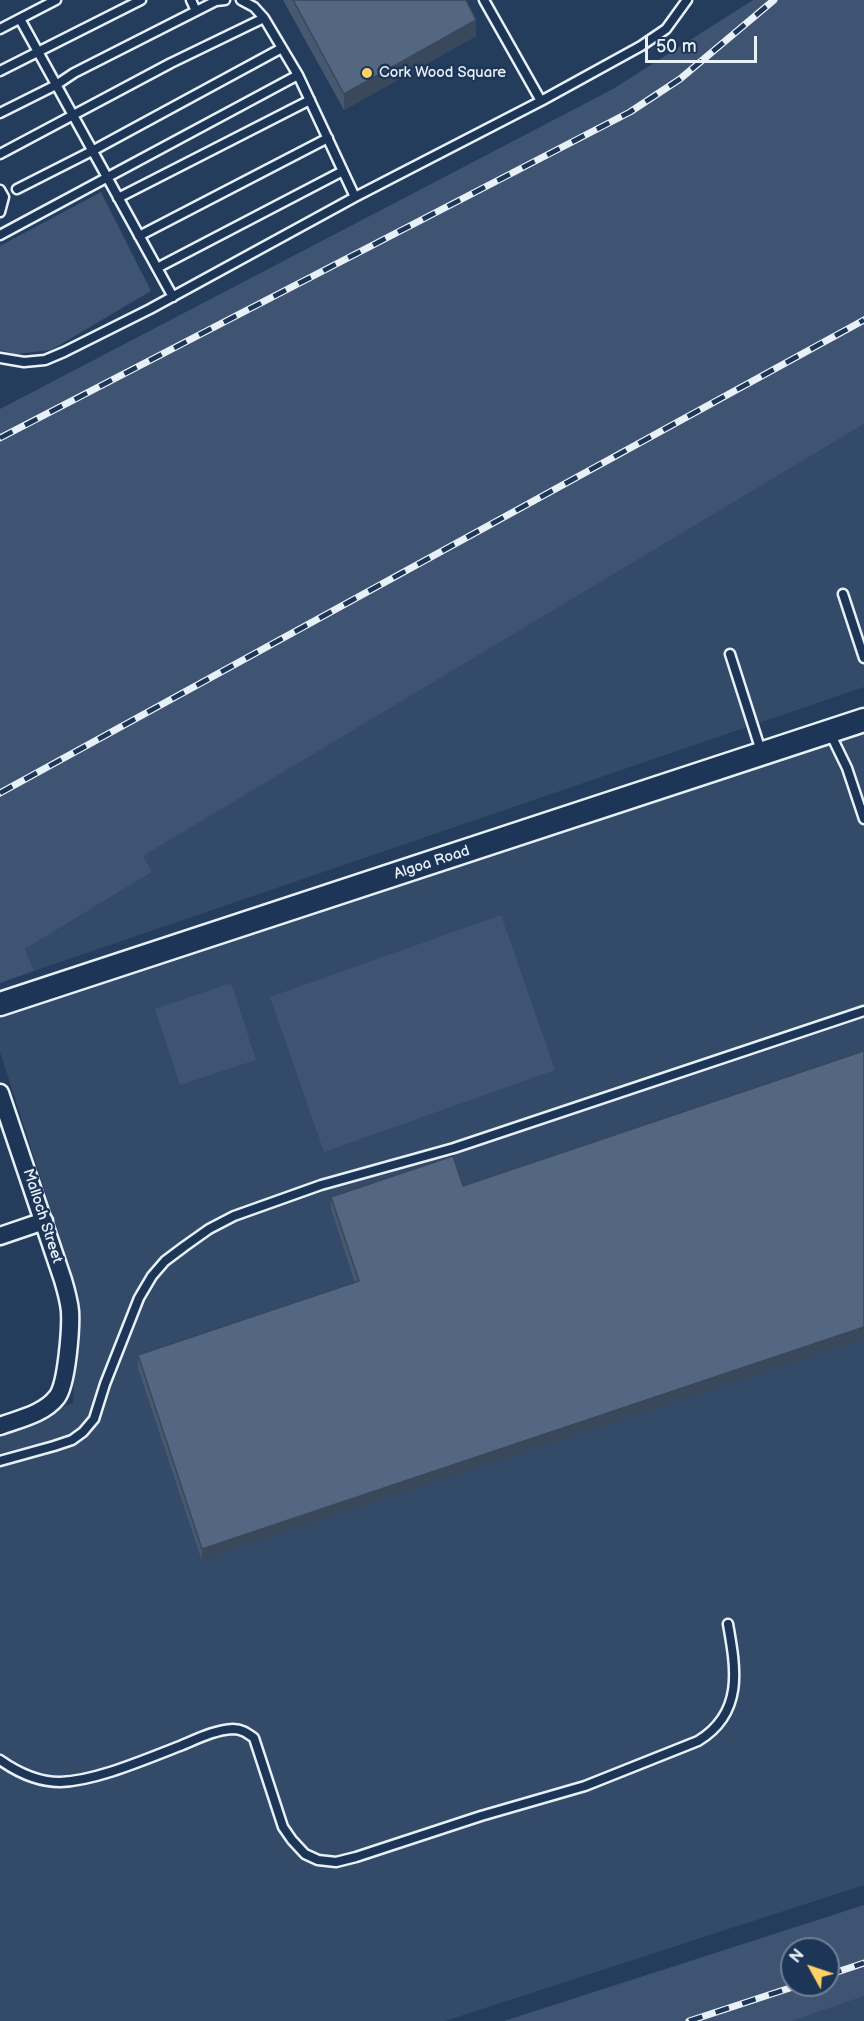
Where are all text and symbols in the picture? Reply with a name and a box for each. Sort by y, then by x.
scale bar [648,24,760,62]
text: 50 m [656,36,697,57]
place label: Cork Wood Square [379,64,506,82]
marker: Cork Wood Square [360,66,374,80]
street label: Algoa Road [392,842,472,884]
street label: Malloch Street [18,1167,66,1265]
north arrow [780,1937,840,1997]
text: N [786,1946,809,1967]

